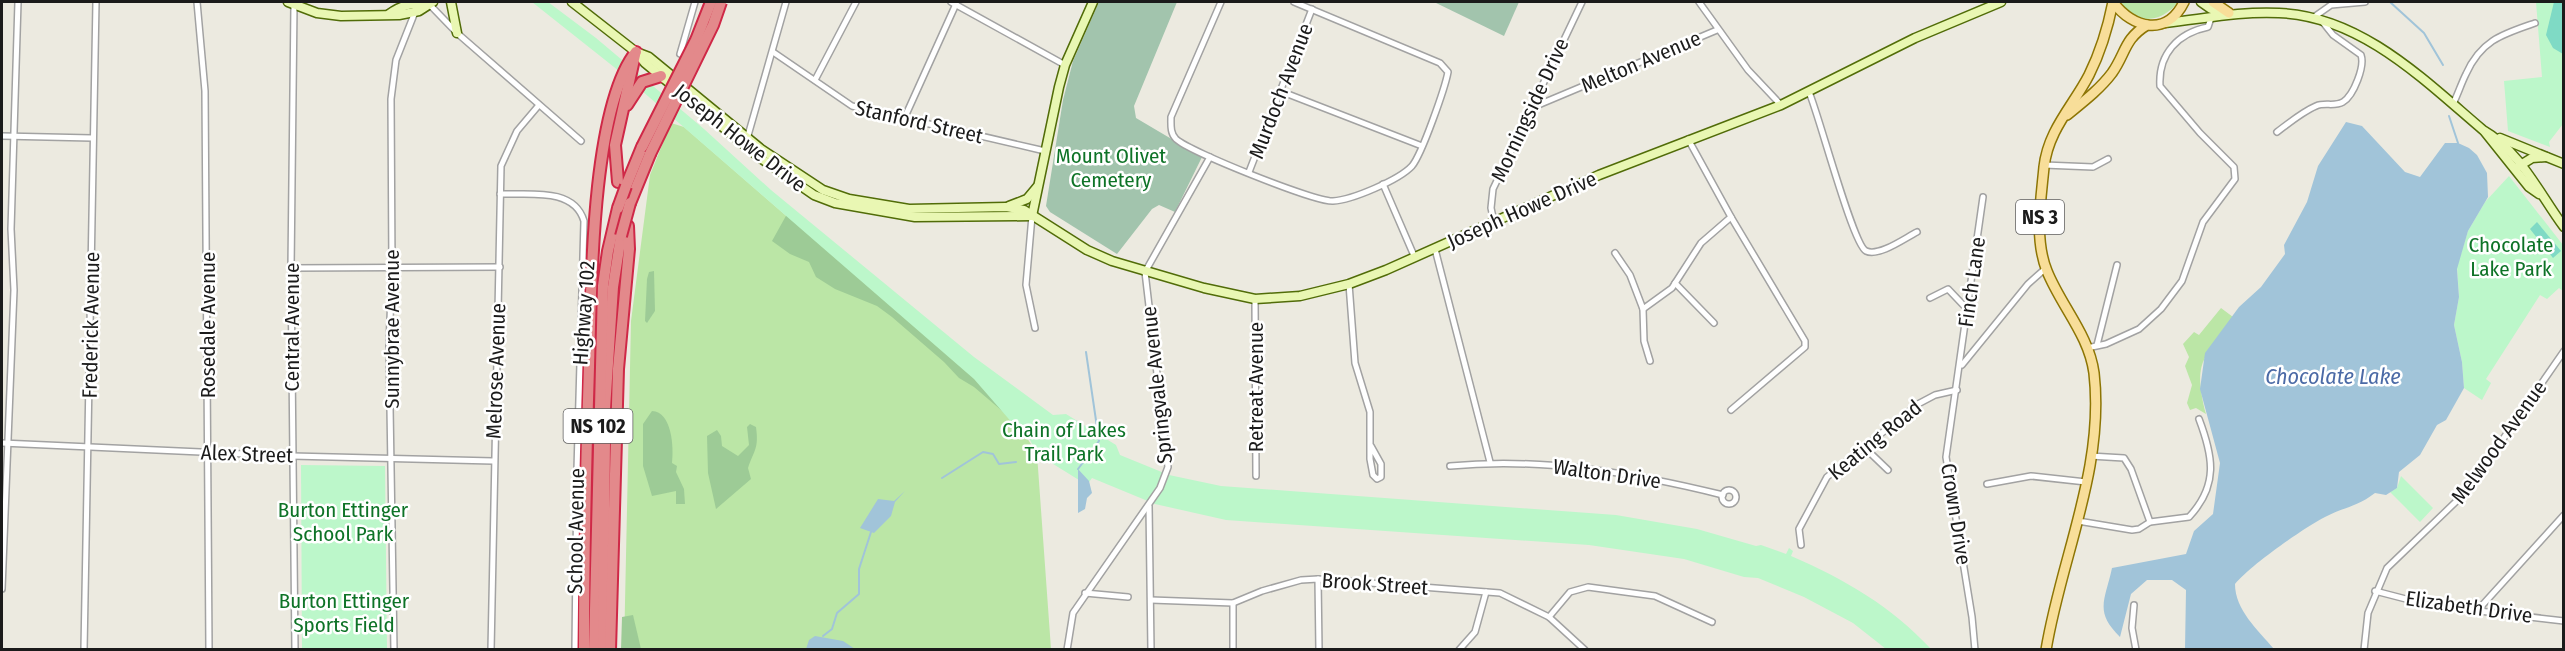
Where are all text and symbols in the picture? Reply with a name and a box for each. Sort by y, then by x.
street label: Murdoch Avenue [1243,20,1319,162]
street label: Melton Avenue [1577,25,1705,99]
street label: Morningside Drive [1485,34,1575,186]
street label: Joseph Howe Drive [669,78,811,198]
street label: Stanford Street [853,95,986,149]
park label: Mount Olivet Cemetery [1056,143,1166,193]
street label: Joseph Howe Drive [1443,165,1601,255]
road number: NS 3 [2016,200,2064,234]
park label: Chocolate Lake Park [2469,232,2553,282]
street label: Finch Lane [1953,235,1991,329]
street label: Sunnybrae Avenue [379,249,405,409]
street label: Frederick Avenue [77,251,105,399]
street label: Rosedale Avenue [195,252,221,398]
street label: Highway 102 [567,260,601,366]
street label: Central Avenue [279,263,305,391]
street label: Melrose Avenue [481,303,511,439]
street label: Springvale Avenue [1136,305,1178,465]
street label: Retreat Avenue [1243,322,1269,452]
water label: Chocolate Lake [2265,363,2401,390]
street label: Melwood Avenue [2446,375,2552,509]
street label: Keating Road [1823,394,1927,486]
road number: NS 102 [564,409,632,443]
park label: Chain of Lakes Trail Park [1002,417,1126,467]
street label: Alex Street [200,439,294,469]
street label: Walton Drive [1551,454,1663,494]
street label: Crown Drive [1935,461,1977,567]
street label: School Avenue [562,468,590,594]
park label: Burton Ettinger School Park [278,497,409,547]
street label: Brook Street [1321,567,1429,601]
street label: Elizabeth Drive [2404,585,2534,629]
park label: Burton Ettinger Sports Field [279,588,410,638]

